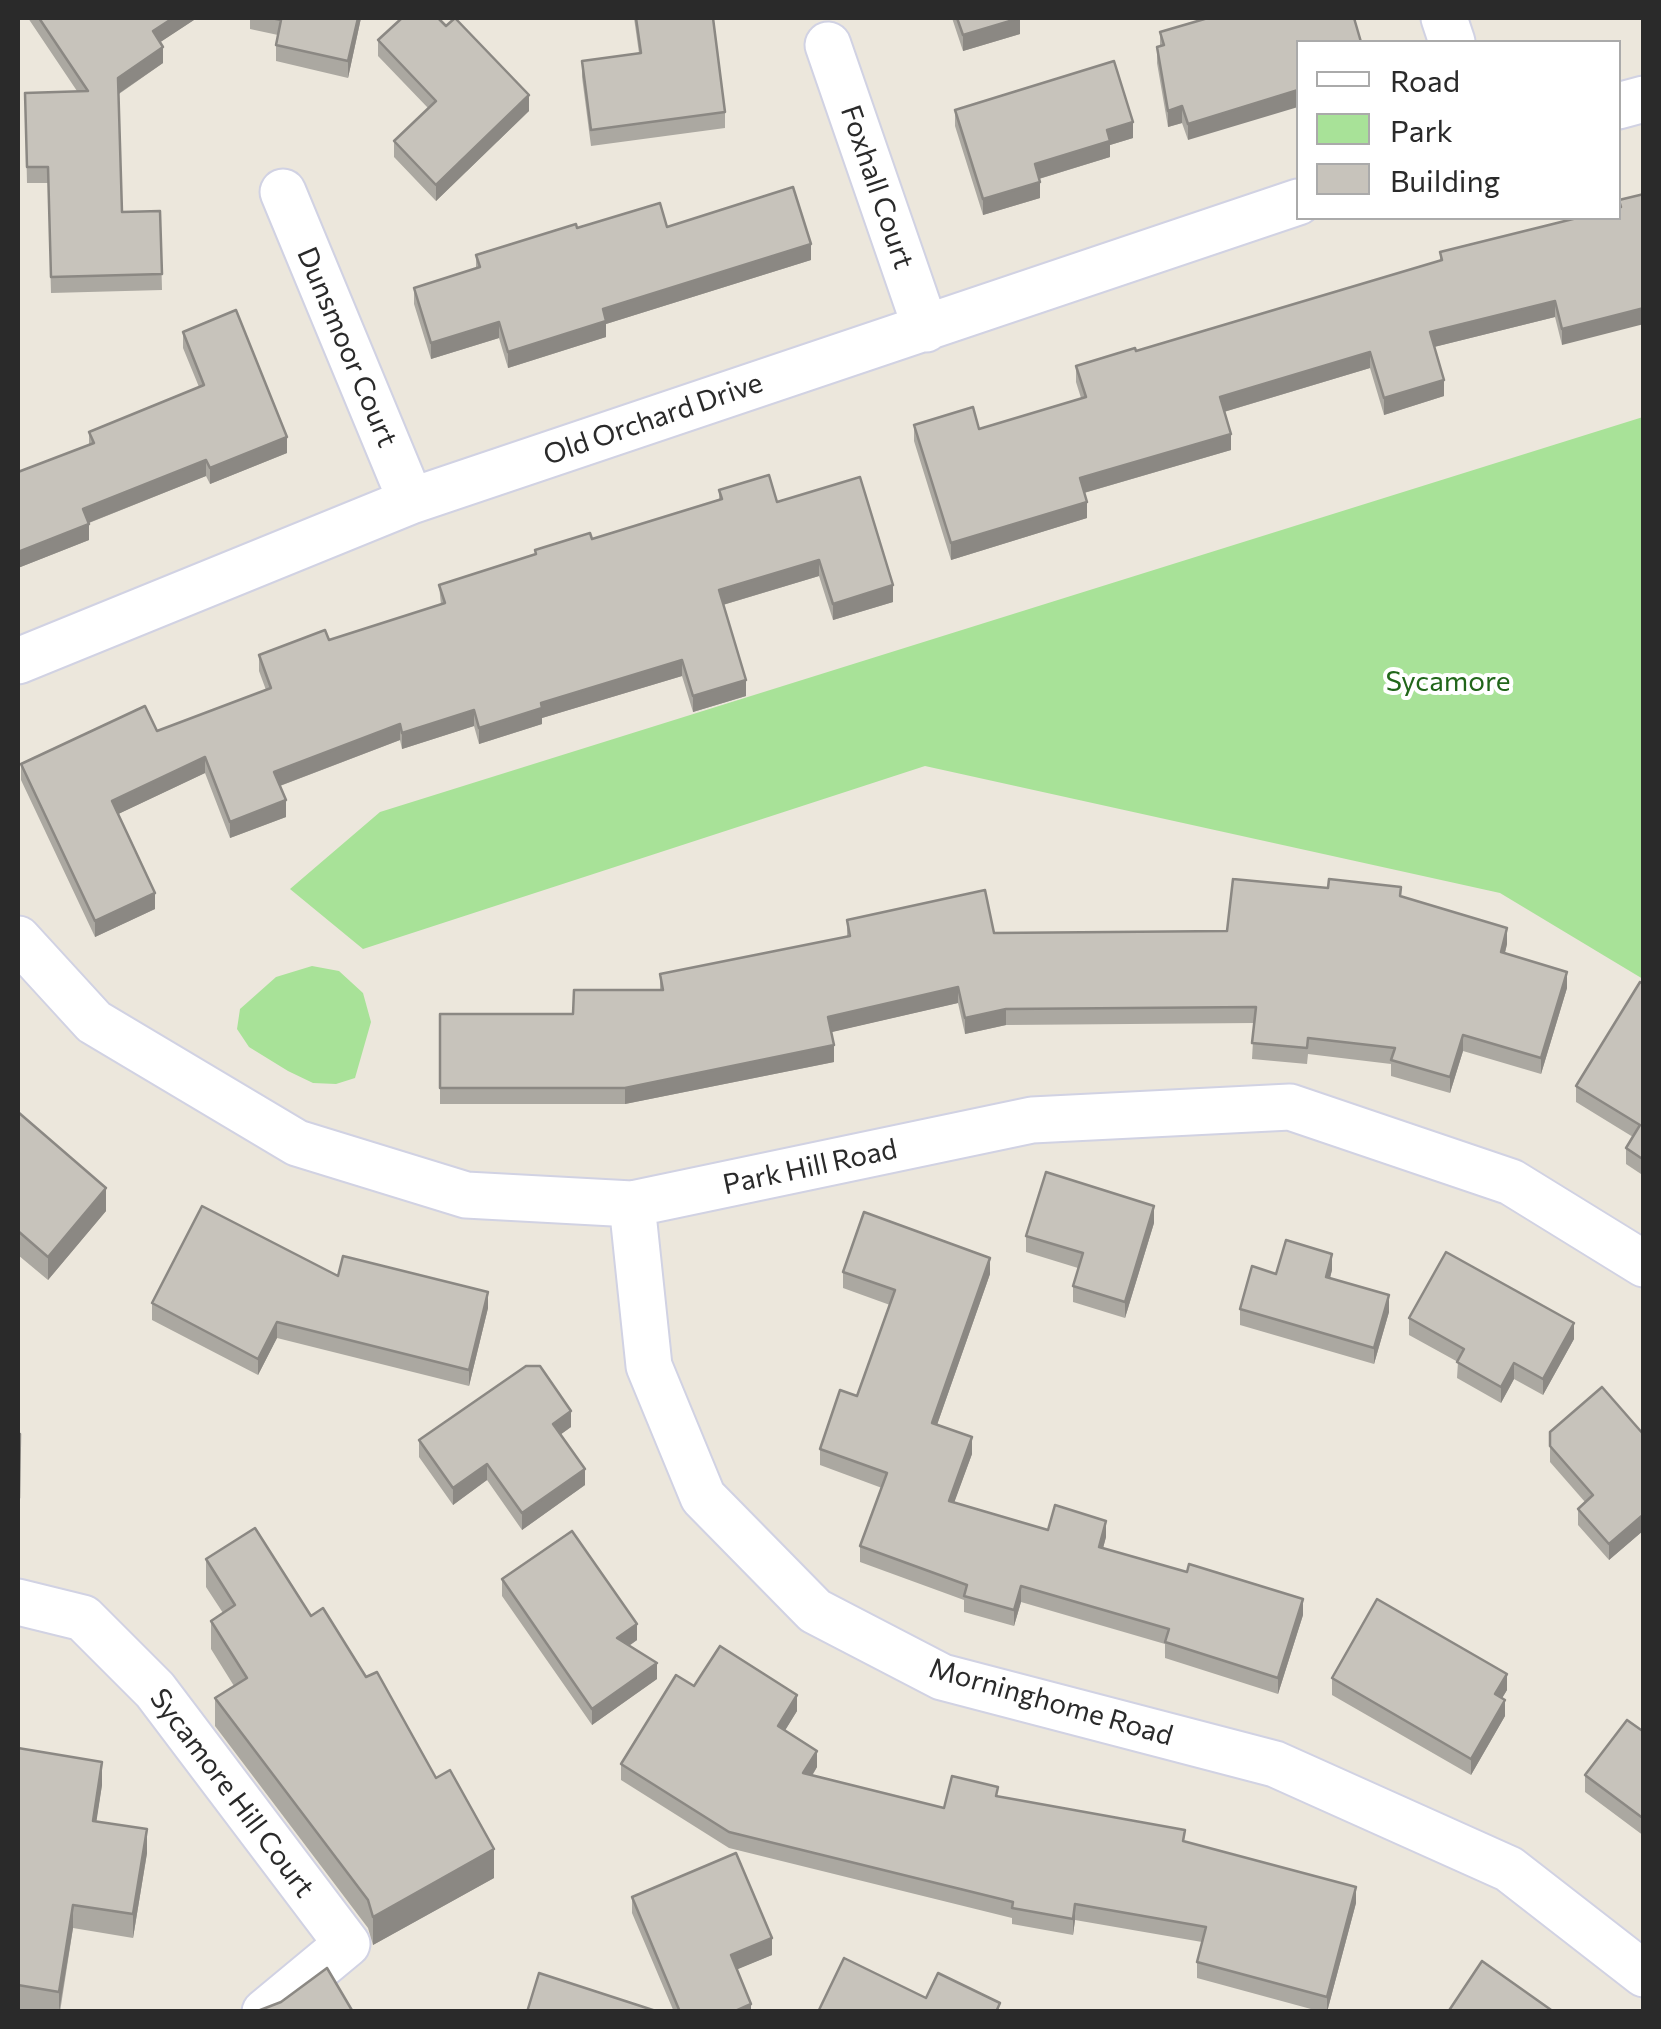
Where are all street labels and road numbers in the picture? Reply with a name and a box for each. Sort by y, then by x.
street label: Foxhall Court [833,101,921,273]
street label: Dunsmoor Court [290,242,404,452]
street label: Old Orchard Drive [539,366,767,472]
street label: Park Hill Road [720,1132,900,1202]
street label: Morninghome Road [925,1651,1177,1753]
street label: Sycamore Hill Court [143,1682,321,1904]

